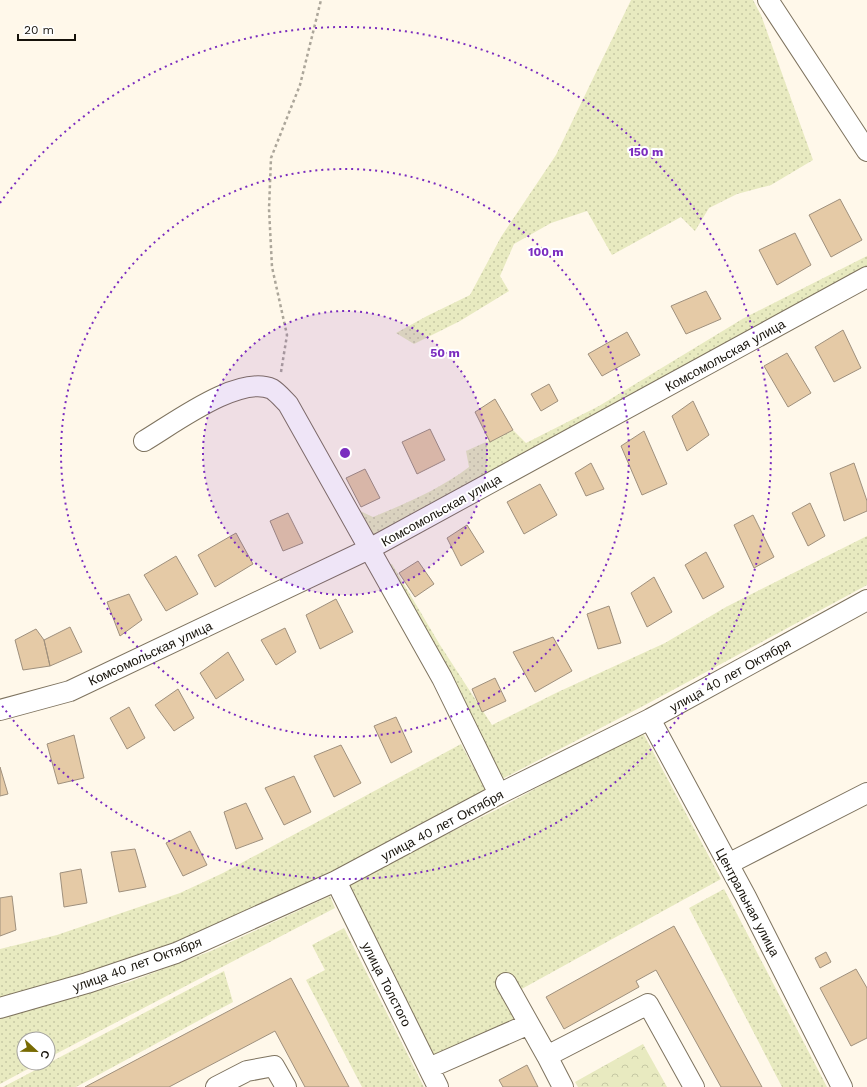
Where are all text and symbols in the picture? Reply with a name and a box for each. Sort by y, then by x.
scale bar [18,16,75,42]
text: 20 m [24,23,54,37]
text: 150 m [629,145,663,159]
text: 100 m [528,245,564,259]
street label: Комсомольская улица [663,316,788,395]
text: 50 m [430,346,460,360]
centre of rings [338,446,352,460]
street label: Комсомольская улица [379,471,504,550]
street label: Комсомольская улица [86,618,215,689]
street label: улица 40 лет Октября [667,636,793,715]
street label: улица 40 лет Октября [379,787,506,864]
street label: Центральная улица [713,846,783,960]
street label: улица 40 лет Октября [71,934,204,995]
street label: улица Толстого [359,939,414,1029]
north arrow [16,1031,56,1071]
text: С [37,1048,52,1061]

